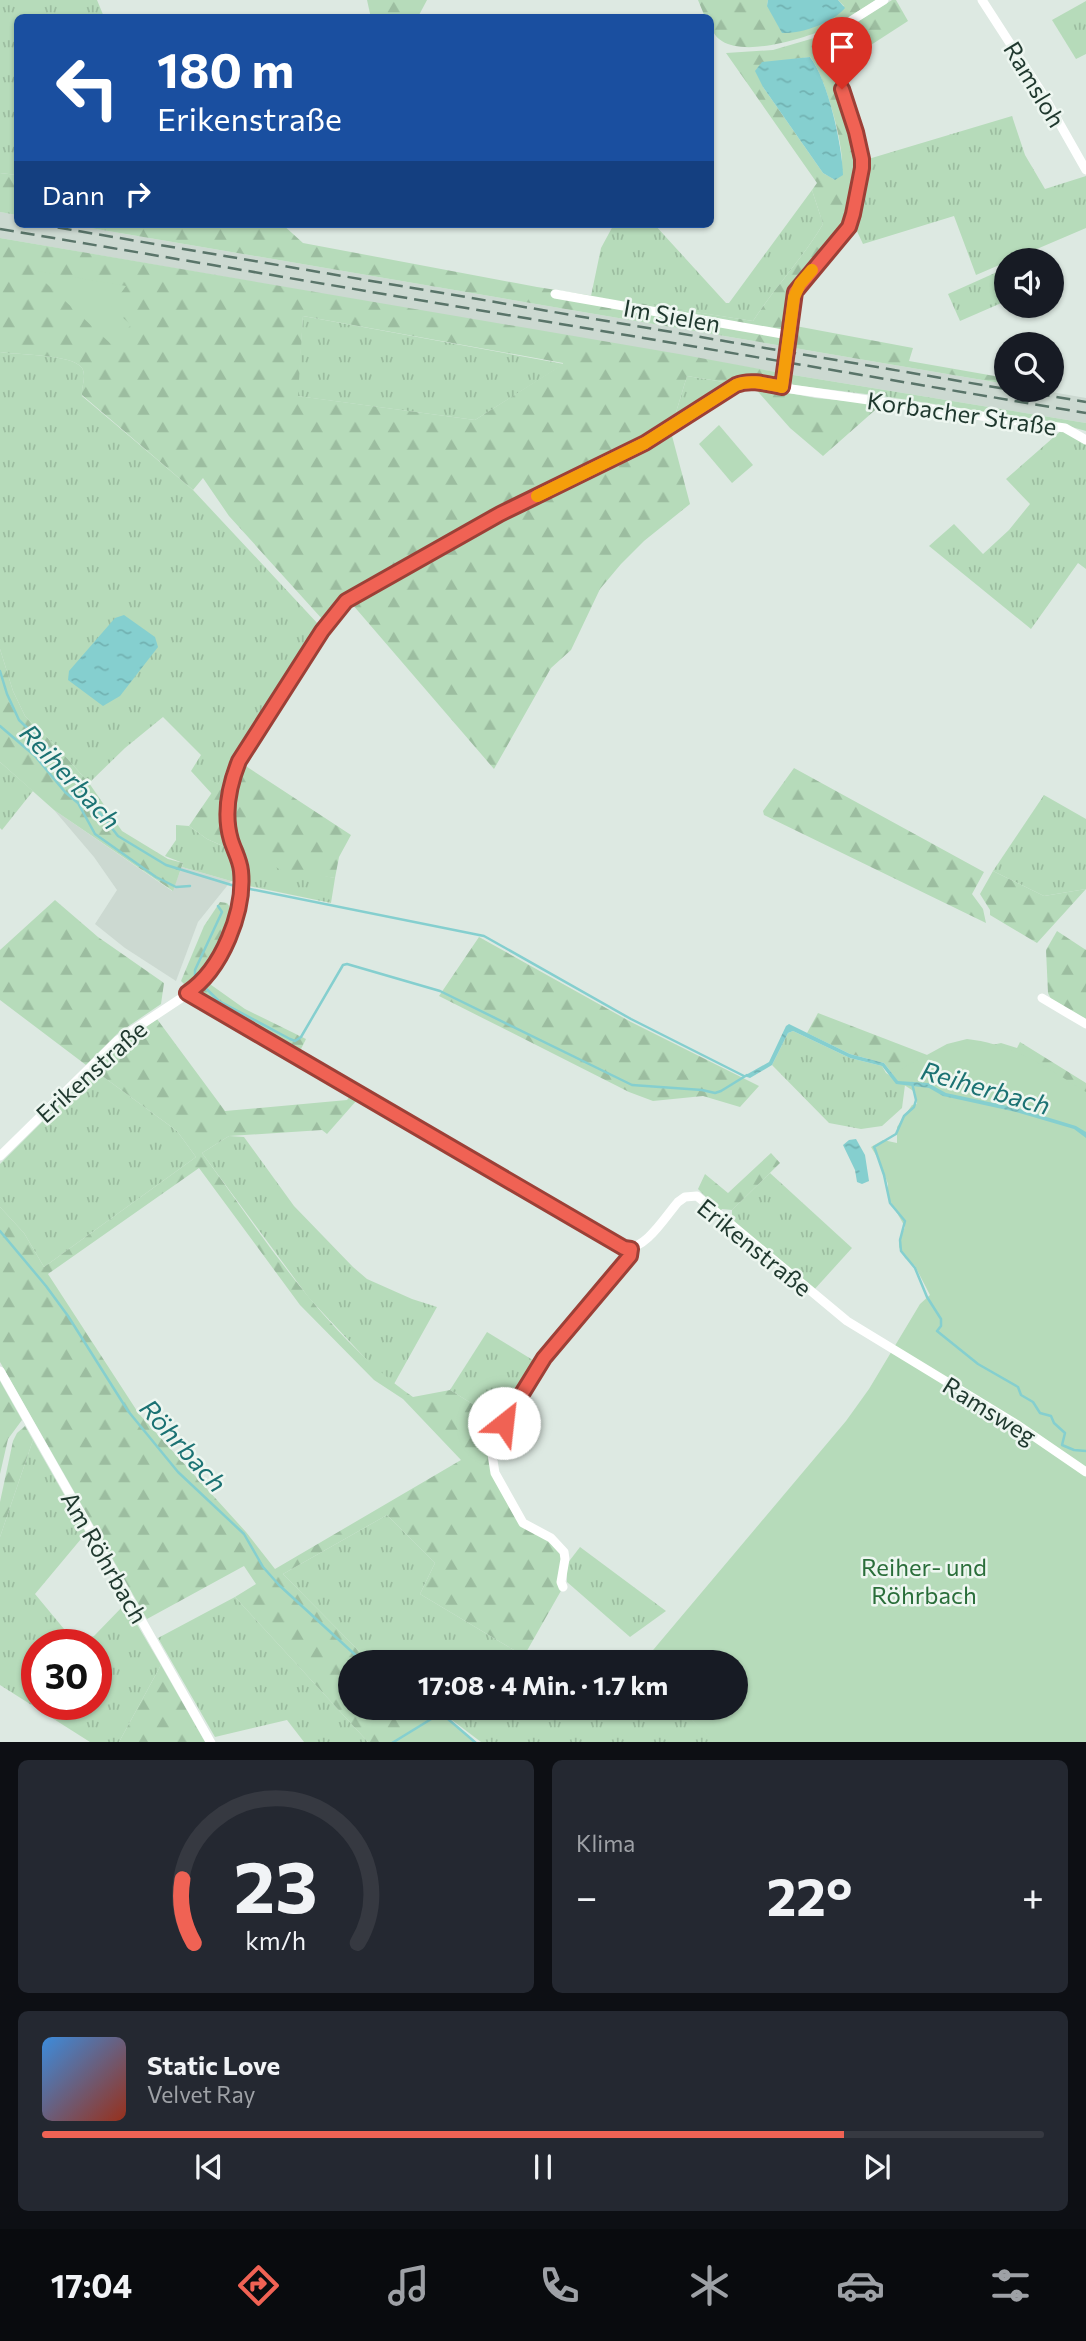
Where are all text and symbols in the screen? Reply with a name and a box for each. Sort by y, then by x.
pin [812,17,872,89]
icon: arrive [823,28,861,66]
street label: Ramsloh [998,36,1072,132]
text: 180 m [157,38,294,98]
icon: left [42,42,133,133]
text: Erikenstraße [157,98,342,138]
icon: right [119,175,157,213]
text: Dann [42,179,105,210]
map controls [994,248,1064,402]
button: sound [994,248,1064,318]
street label: Im Sielen [621,292,723,338]
button: search [994,332,1064,402]
street label: Korbacher Straße [865,385,1059,441]
water label: Reiherbach [14,717,128,835]
street label: Erikenstraße [30,1014,152,1128]
water label: Reiherbach [918,1054,1054,1120]
street label: Erikenstraße [692,1192,818,1302]
street label: Ramsweg [938,1370,1042,1450]
position arrow [467,1386,541,1460]
water label: Röhrbach [134,1392,234,1498]
street label: Am Röhrbach [56,1486,154,1628]
park label: Reiher- und Röhrbach [861,1552,987,1609]
speed limit sign: 30 [21,1629,112,1720]
text: 17:08 · 4 Min. · 1.7 km [418,1669,668,1700]
text: Klima [576,1829,635,1857]
text: 23 [234,1839,318,1928]
text: 22° [767,1863,852,1927]
text: − [576,1872,598,1919]
text: + [1022,1872,1044,1919]
text: km/h [246,1924,306,1954]
text: Static Love [147,2049,280,2080]
text: Velvet Ray [147,2080,255,2108]
icon: previous [190,2148,228,2186]
icon: pause [524,2148,562,2186]
icon: next [858,2148,896,2186]
icon: directions [234,2261,283,2310]
icon: music [384,2261,433,2310]
icon: phone [535,2261,584,2310]
icon: climate [685,2261,734,2310]
icon: car [836,2261,885,2310]
icon: filters [986,2261,1035,2310]
text: 17:04 [51,2265,132,2305]

